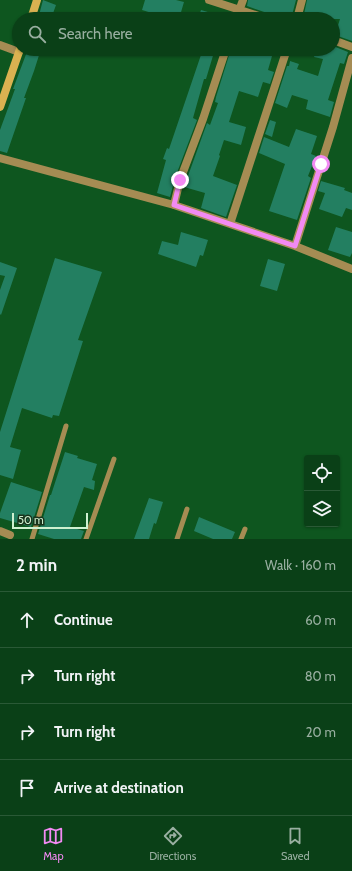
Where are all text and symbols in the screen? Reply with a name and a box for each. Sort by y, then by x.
search box [12,12,340,56]
icon: search [26,23,48,45]
text: Search here [58,25,133,43]
route start [312,155,330,173]
route end [171,171,189,189]
map controls [304,455,340,527]
button: locate [304,455,340,491]
button: layers [304,491,340,527]
scale bar [12,511,88,530]
text: 50 m [18,513,44,527]
text: 2 min [16,555,57,575]
text: Walk · 160 m [265,557,336,573]
icon: ahead [16,609,38,631]
text: Continue [54,611,113,629]
text: 60 m [305,612,336,628]
icon: right [16,665,38,687]
text: Turn right [54,667,115,685]
text: 80 m [305,668,336,684]
icon: right [16,721,38,743]
text: Turn right [54,723,115,741]
text: 20 m [306,724,336,740]
icon: arrive [16,777,38,799]
text: Arrive at destination [54,779,184,797]
tab: Map [42,825,64,863]
tab: Directions [149,825,196,863]
tab: Saved [281,825,310,863]

